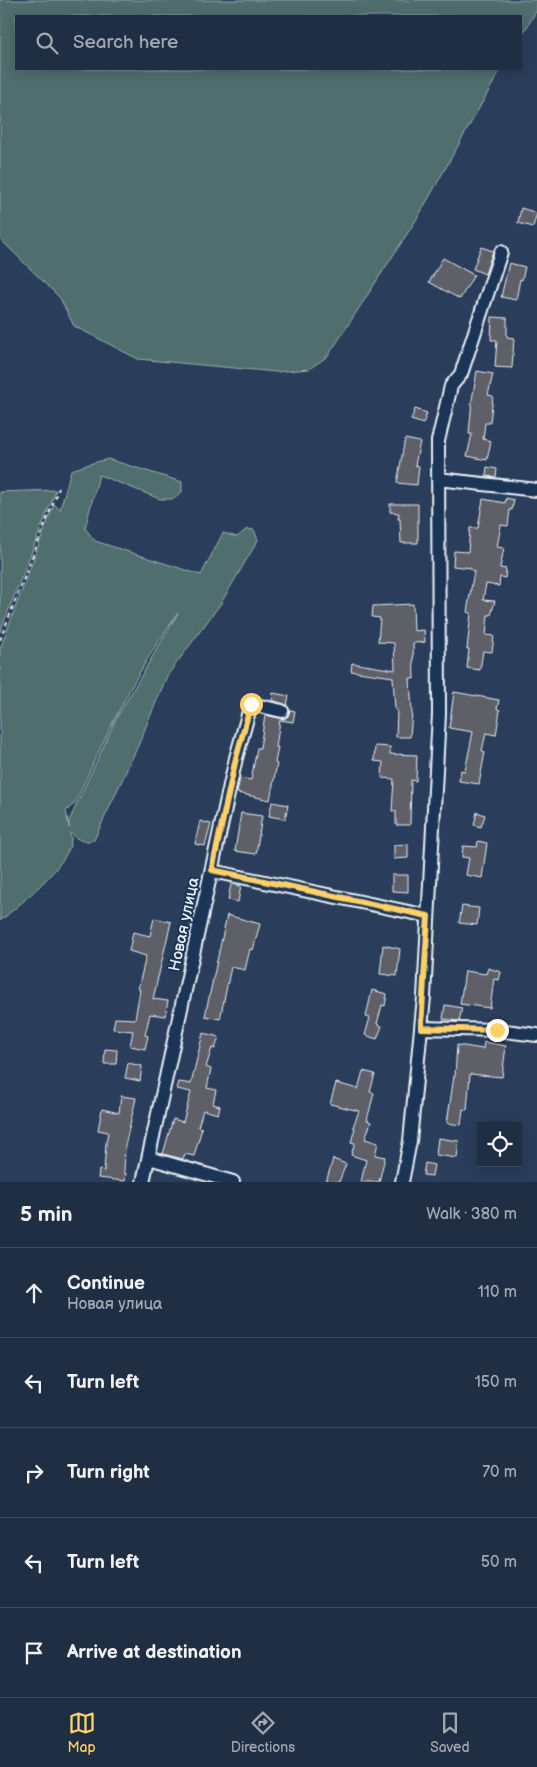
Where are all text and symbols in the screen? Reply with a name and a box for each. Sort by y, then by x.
search box [15,15,522,70]
icon: search [33,29,61,57]
text: Search here [73,31,178,54]
route start [240,693,263,716]
street label: Новая улица [165,875,204,973]
route end [486,1019,509,1042]
map controls [477,1122,522,1167]
button: locate [477,1122,522,1167]
text: 5 min [20,1202,73,1227]
text: Walk · 380 m [426,1205,517,1224]
text: Continue [67,1272,145,1295]
icon: ahead [20,1279,48,1307]
text: 110 m [478,1283,517,1302]
text: Новая улица [67,1295,163,1314]
icon: left [20,1369,48,1397]
text: Turn left [67,1371,139,1394]
text: 150 m [475,1373,517,1392]
icon: right [20,1459,48,1487]
text: Turn right [67,1461,150,1484]
text: 70 m [482,1463,517,1482]
icon: left [20,1549,48,1577]
text: Turn left [67,1551,139,1574]
text: 50 m [481,1553,517,1572]
icon: arrive [20,1639,48,1667]
text: Arrive at destination [67,1641,242,1664]
tab: Map [68,1709,96,1756]
tab: Directions [231,1709,295,1756]
tab: Saved [430,1709,469,1756]

